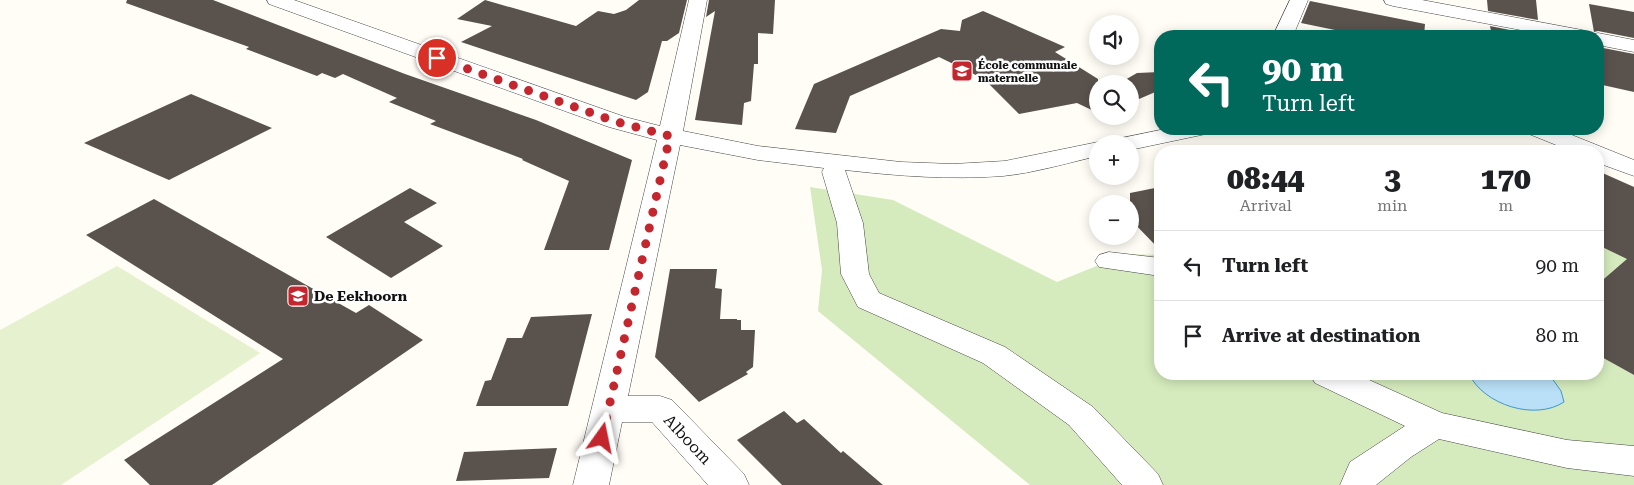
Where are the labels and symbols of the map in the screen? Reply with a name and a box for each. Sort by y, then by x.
pin [416,37,458,79]
place label: École communale maternelle [978,58,1078,85]
school or university icon: École communale maternelle [950,59,974,83]
school or university icon: De Eekhoorn [286,284,310,308]
place label: De Eekhoorn [314,288,408,304]
position arrow [575,411,627,463]
street label: Alboom [660,411,716,468]

